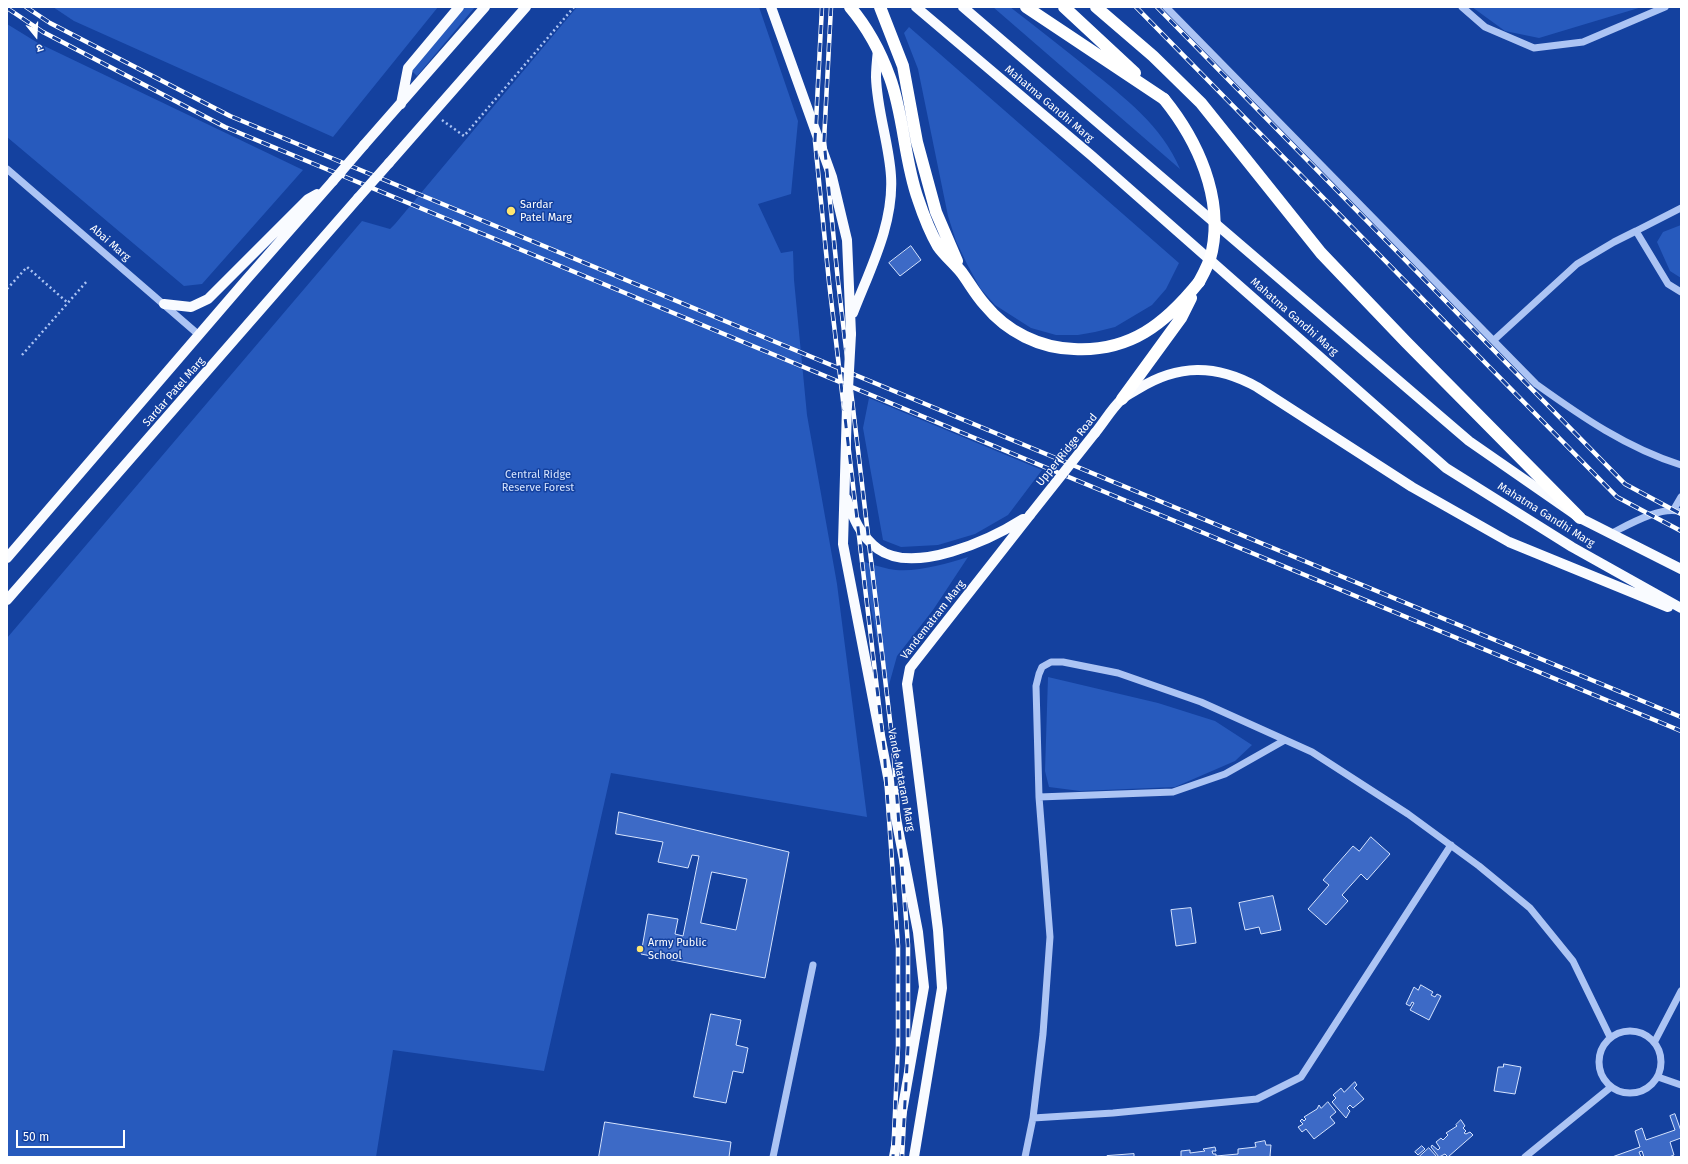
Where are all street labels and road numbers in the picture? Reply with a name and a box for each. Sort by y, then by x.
street label: Mahatma Gandhi Marg [1002,63,1096,145]
street label: Abai Marg [87,222,133,264]
street label: Mahatma Gandhi Marg [1247,275,1341,359]
street label: Sardar Patel Marg [140,355,208,429]
street label: Upper Ridge Road [1034,411,1100,489]
street label: Mahatma Gandhi Marg [1495,480,1597,550]
street label: Vandematram Marg [898,578,968,662]
street label: Vande Mataram Marg [885,727,917,833]

